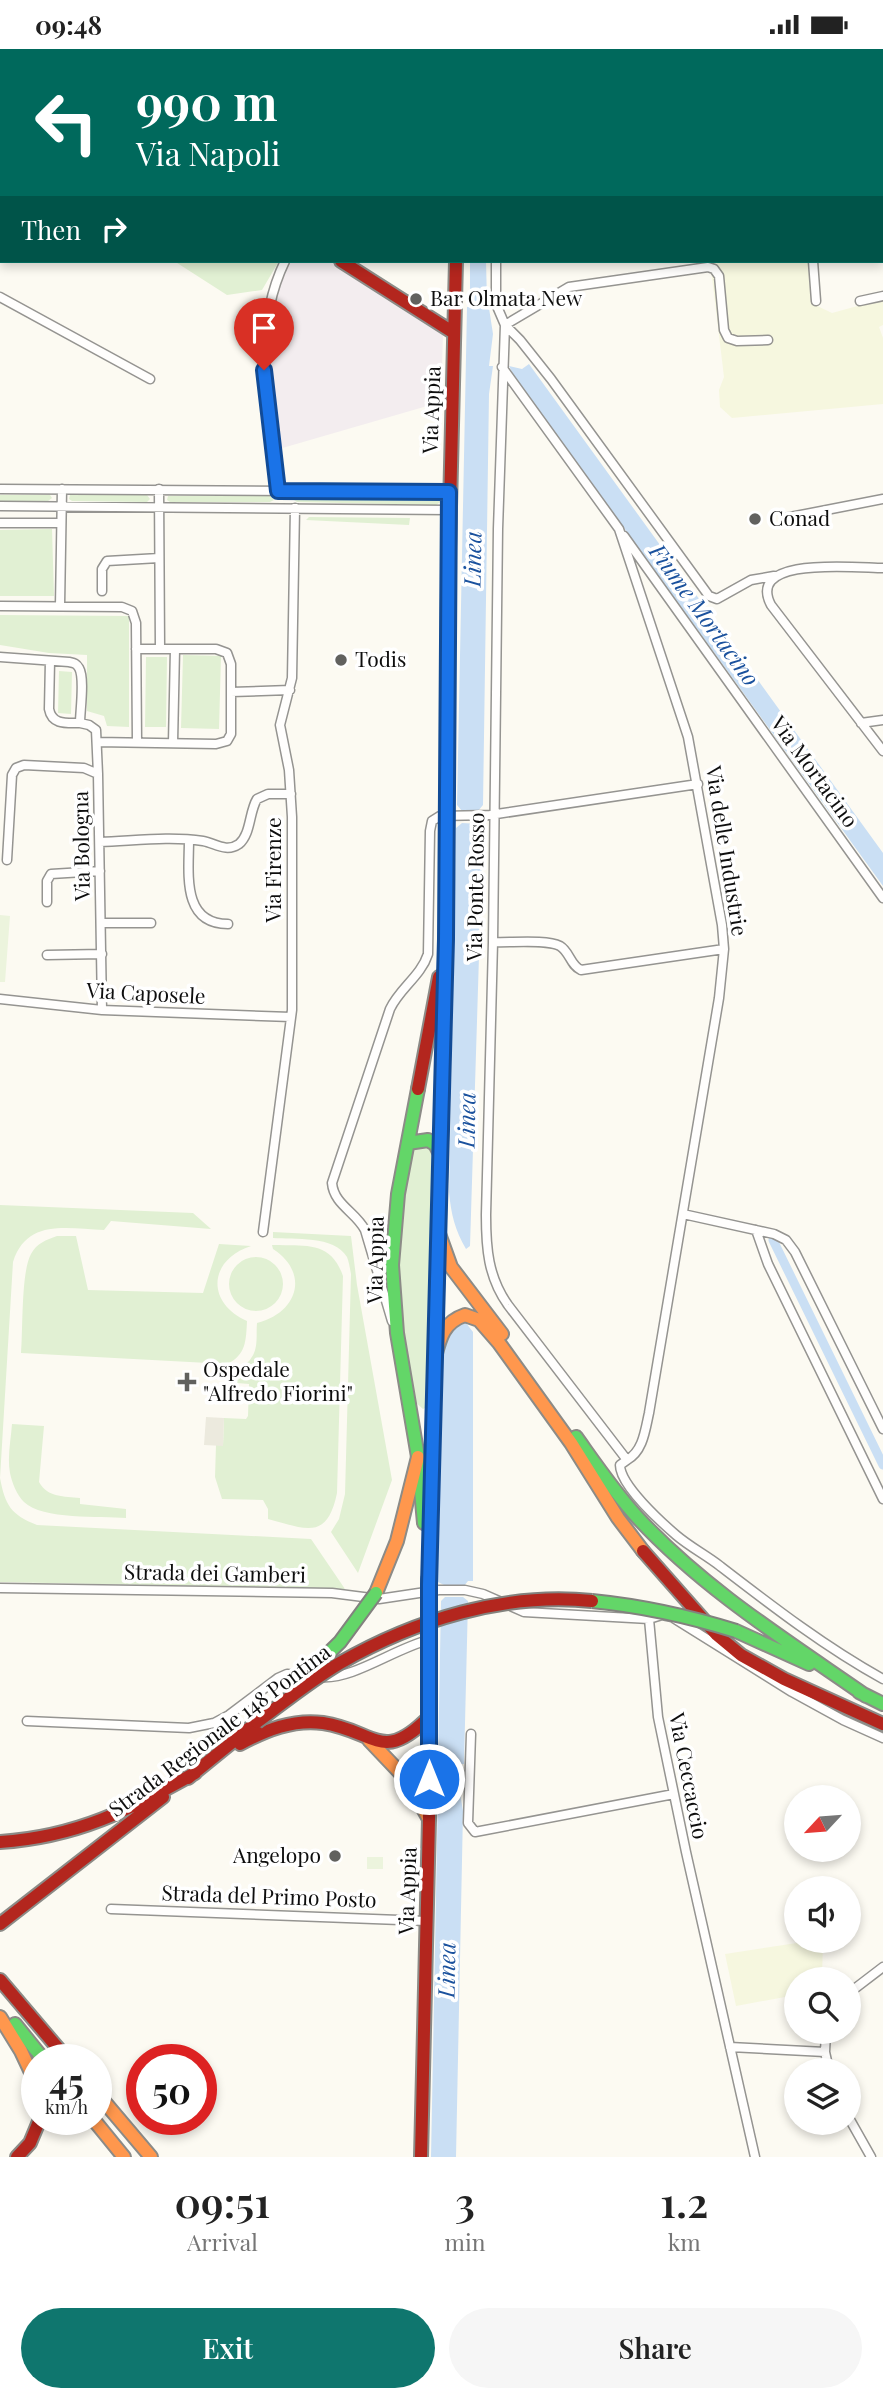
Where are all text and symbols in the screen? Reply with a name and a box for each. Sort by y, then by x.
text: 09:48 [35,7,102,42]
text: 990 m [136,68,278,133]
icon: left [21,77,112,168]
text: Via Napoli [136,131,280,174]
icon: right [95,210,133,248]
text: Then [21,212,81,247]
place label: Bar Olmata New [430,283,583,311]
marker: Bar Olmata New [408,291,424,307]
pin [234,298,294,370]
icon: arrive [245,309,283,347]
street label: Via Appia [414,365,446,455]
place label: Conad [769,503,830,531]
marker: Conad [747,511,763,527]
water label: Linea [455,531,487,588]
water label: Fiume Mortacino [642,536,767,692]
place label: Todis [355,644,406,672]
marker: Todis [333,652,349,668]
street label: Via Mortacino [765,709,866,832]
street label: Via delle Industrie [701,763,755,938]
street label: Via Bologna [65,790,95,902]
street label: Via Ponte Rosso [459,812,489,963]
street label: Via Firenze [258,817,286,924]
street label: Via Caposele [85,975,206,1009]
water label: Linea [449,1092,481,1149]
street label: Via Appia [359,1215,389,1305]
place label: Ospedale "Alfredo Fiorini" [203,1354,353,1406]
marker: Ospedale "Alfredo Fiorini" [177,1372,197,1392]
street label: Strada dei Gamberi [124,1556,306,1588]
street label: Strada Regionale 148 Pontina [102,1636,336,1822]
street label: Via Ceccaccio [664,1709,716,1841]
position arrow [392,1742,466,1816]
north arrow [784,1785,861,1862]
map controls [784,1785,861,2135]
place label: Angelopo [232,1840,321,1868]
street label: Via Appia [390,1846,422,1936]
marker: Angelopo [327,1848,343,1864]
button: sound [784,1876,861,1953]
street label: Strada del Primo Posto [161,1877,377,1913]
water label: Linea [429,1942,461,1999]
button: search [784,1967,861,2044]
speed limit sign: 50 [126,2044,217,2135]
text: 45 [49,2057,84,2104]
button: layers [784,2058,861,2135]
text: km/h [45,2095,88,2119]
text: 09:51 [175,2173,270,2229]
text: 3 [455,2173,475,2229]
text: 1.2 [660,2173,708,2229]
text: Arrival [187,2226,258,2257]
text: min [445,2226,486,2257]
text: km [668,2226,701,2257]
button: Exit [21,2308,435,2388]
button: Share [449,2308,862,2388]

